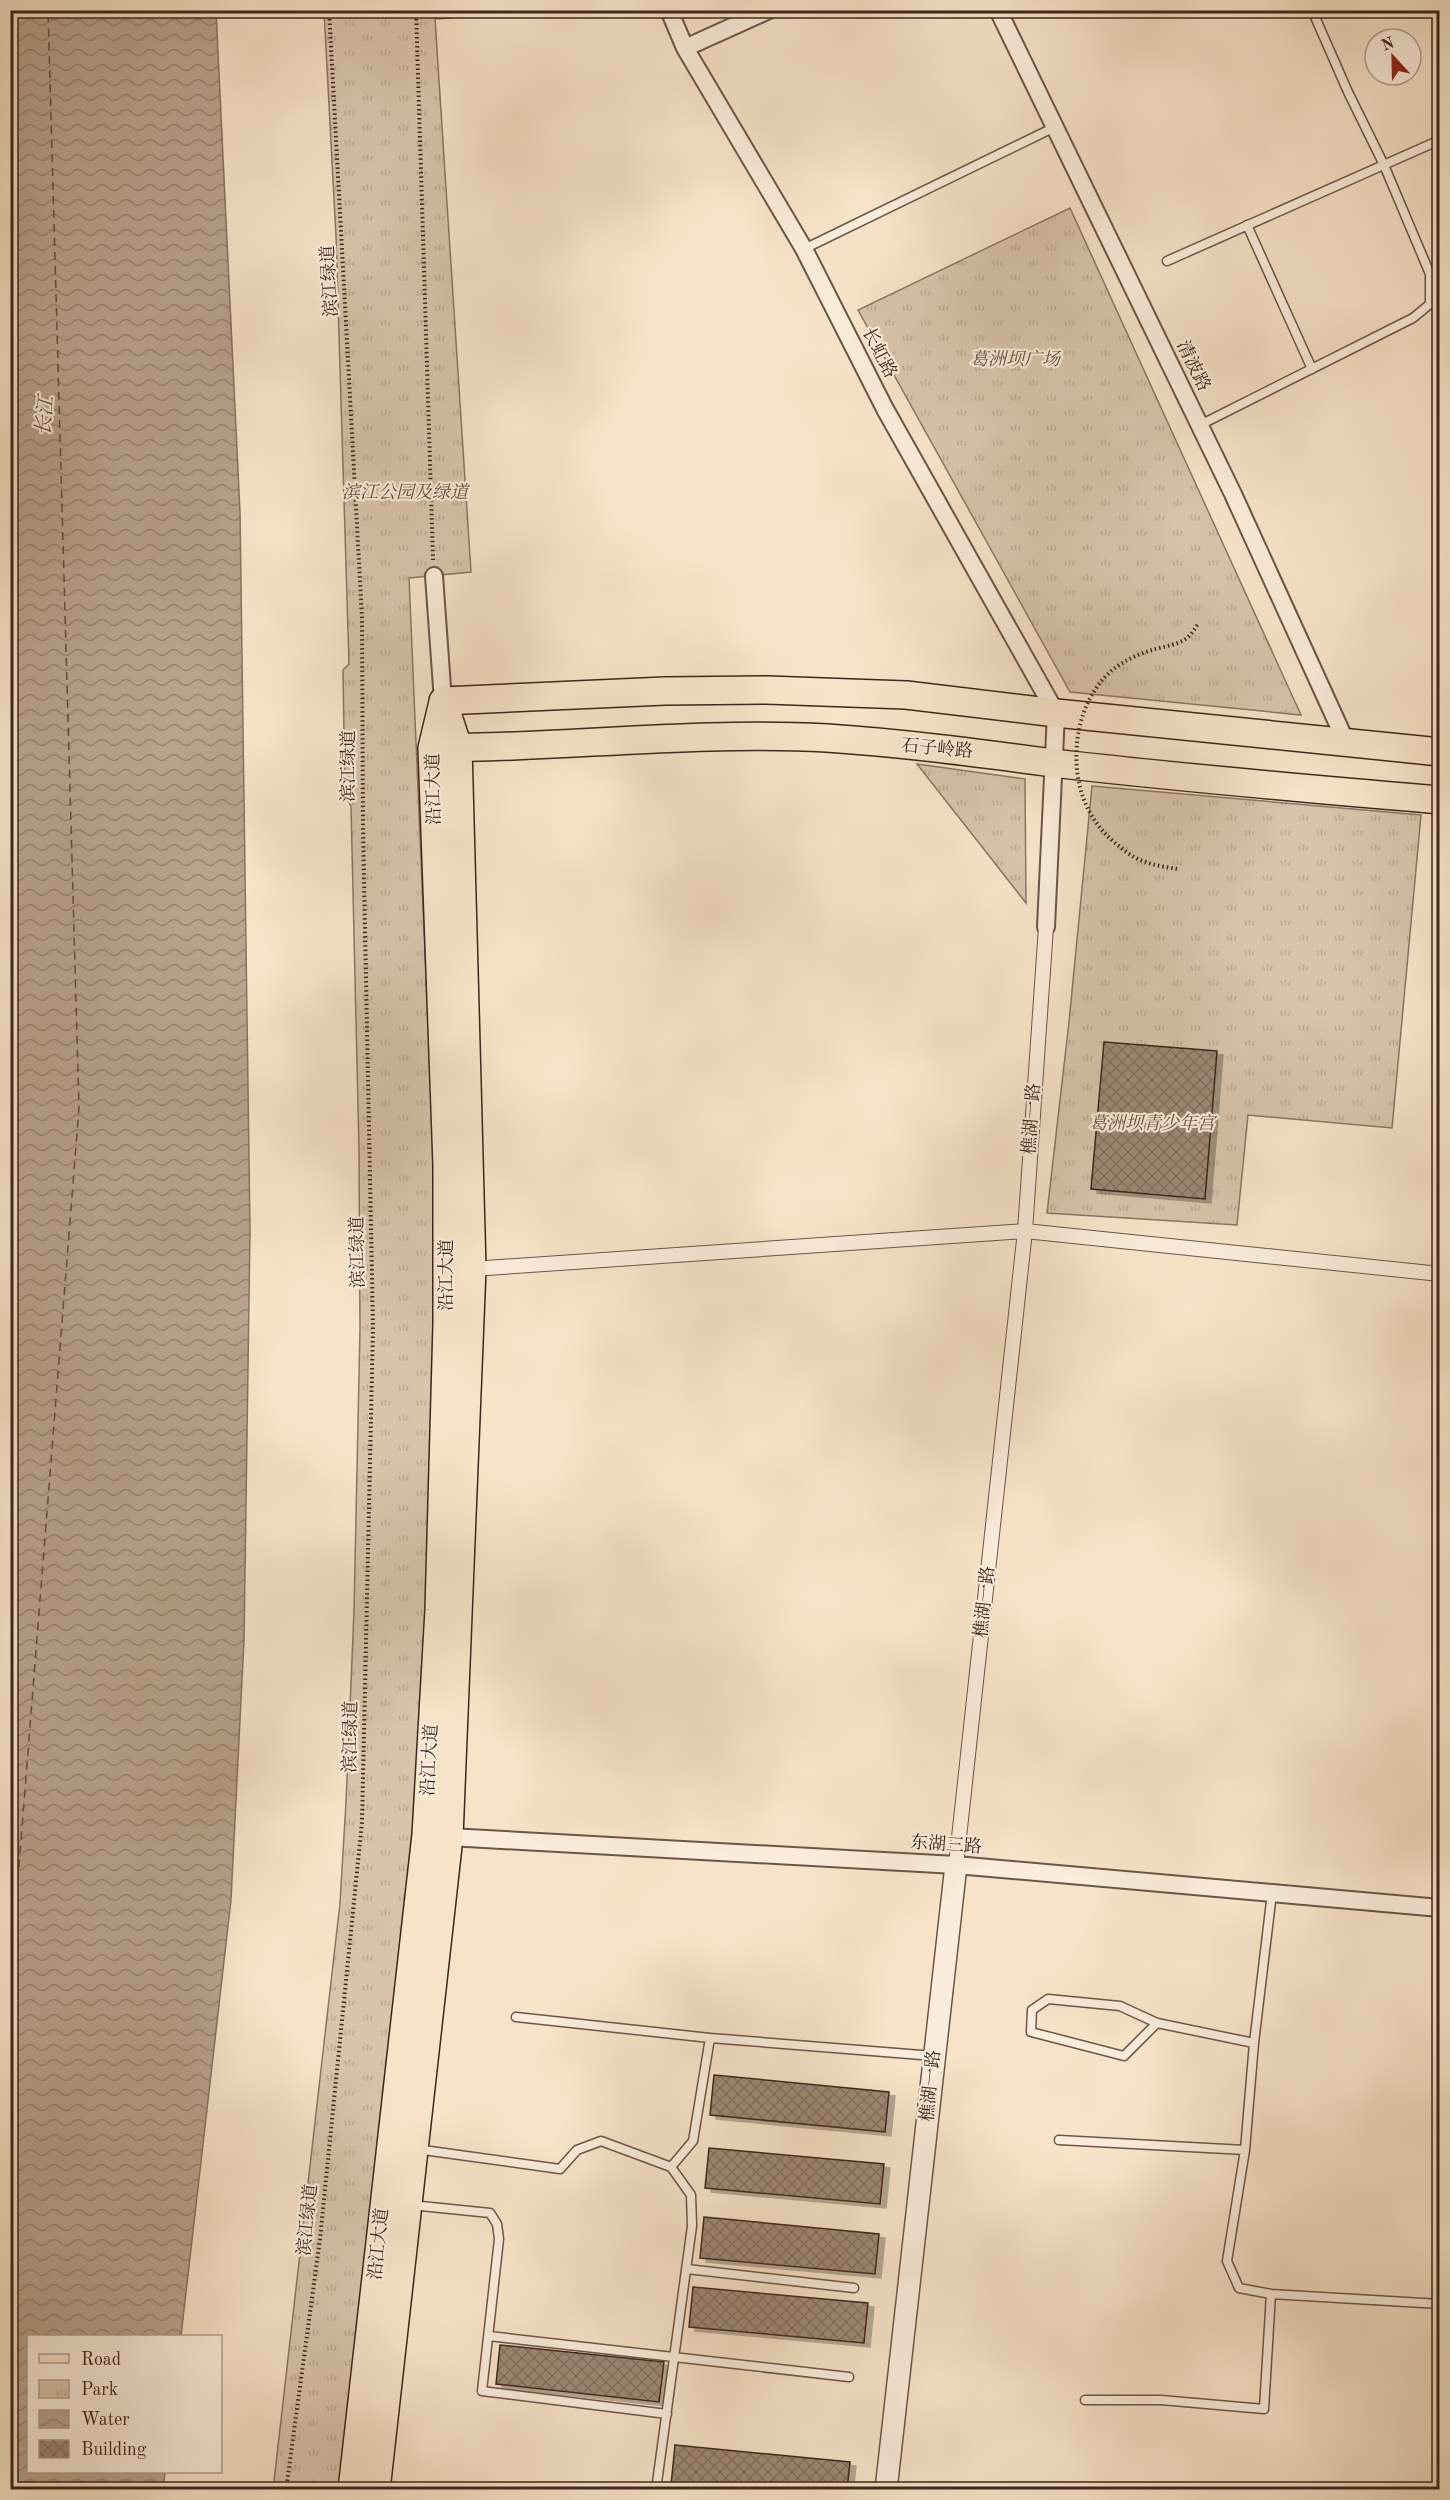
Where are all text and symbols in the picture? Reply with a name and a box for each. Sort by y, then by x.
north arrow [1363,27,1423,87]
text: N [1379,35,1398,55]
street label: 滨江绿道 [317,245,341,318]
street label: 长虹路 [859,324,901,381]
street label: 清波路 [1173,337,1215,394]
park label: 葛洲坝广场 [970,349,1062,369]
water label: 长江 [32,392,58,437]
park label: 滨江公园及绿道 [342,482,471,502]
street label: 滨江绿道 [338,730,358,802]
street label: 石子岭路 [900,735,974,761]
street label: 沿江大道 [422,753,444,825]
street label: 樵湖一路 [1019,1082,1043,1156]
park label: 葛洲坝青少年宫 [1089,1113,1218,1133]
street label: 滨江绿道 [346,1216,368,1288]
street label: 沿江大道 [436,1239,456,1311]
street label: 樵湖一路 [970,1565,998,1639]
street label: 滨江绿道 [339,1701,361,1773]
street label: 沿江大道 [417,1723,441,1796]
street label: 东湖三路 [909,1832,983,1856]
street label: 樵湖一路 [916,2049,944,2123]
street label: 滨江绿道 [293,2183,321,2257]
street label: 沿江大道 [364,2207,392,2281]
legend [27,2335,222,2473]
text: Road [81,2351,121,2369]
text: Park [81,2381,118,2399]
text: Water [81,2411,130,2429]
text: Building [81,2441,147,2459]

